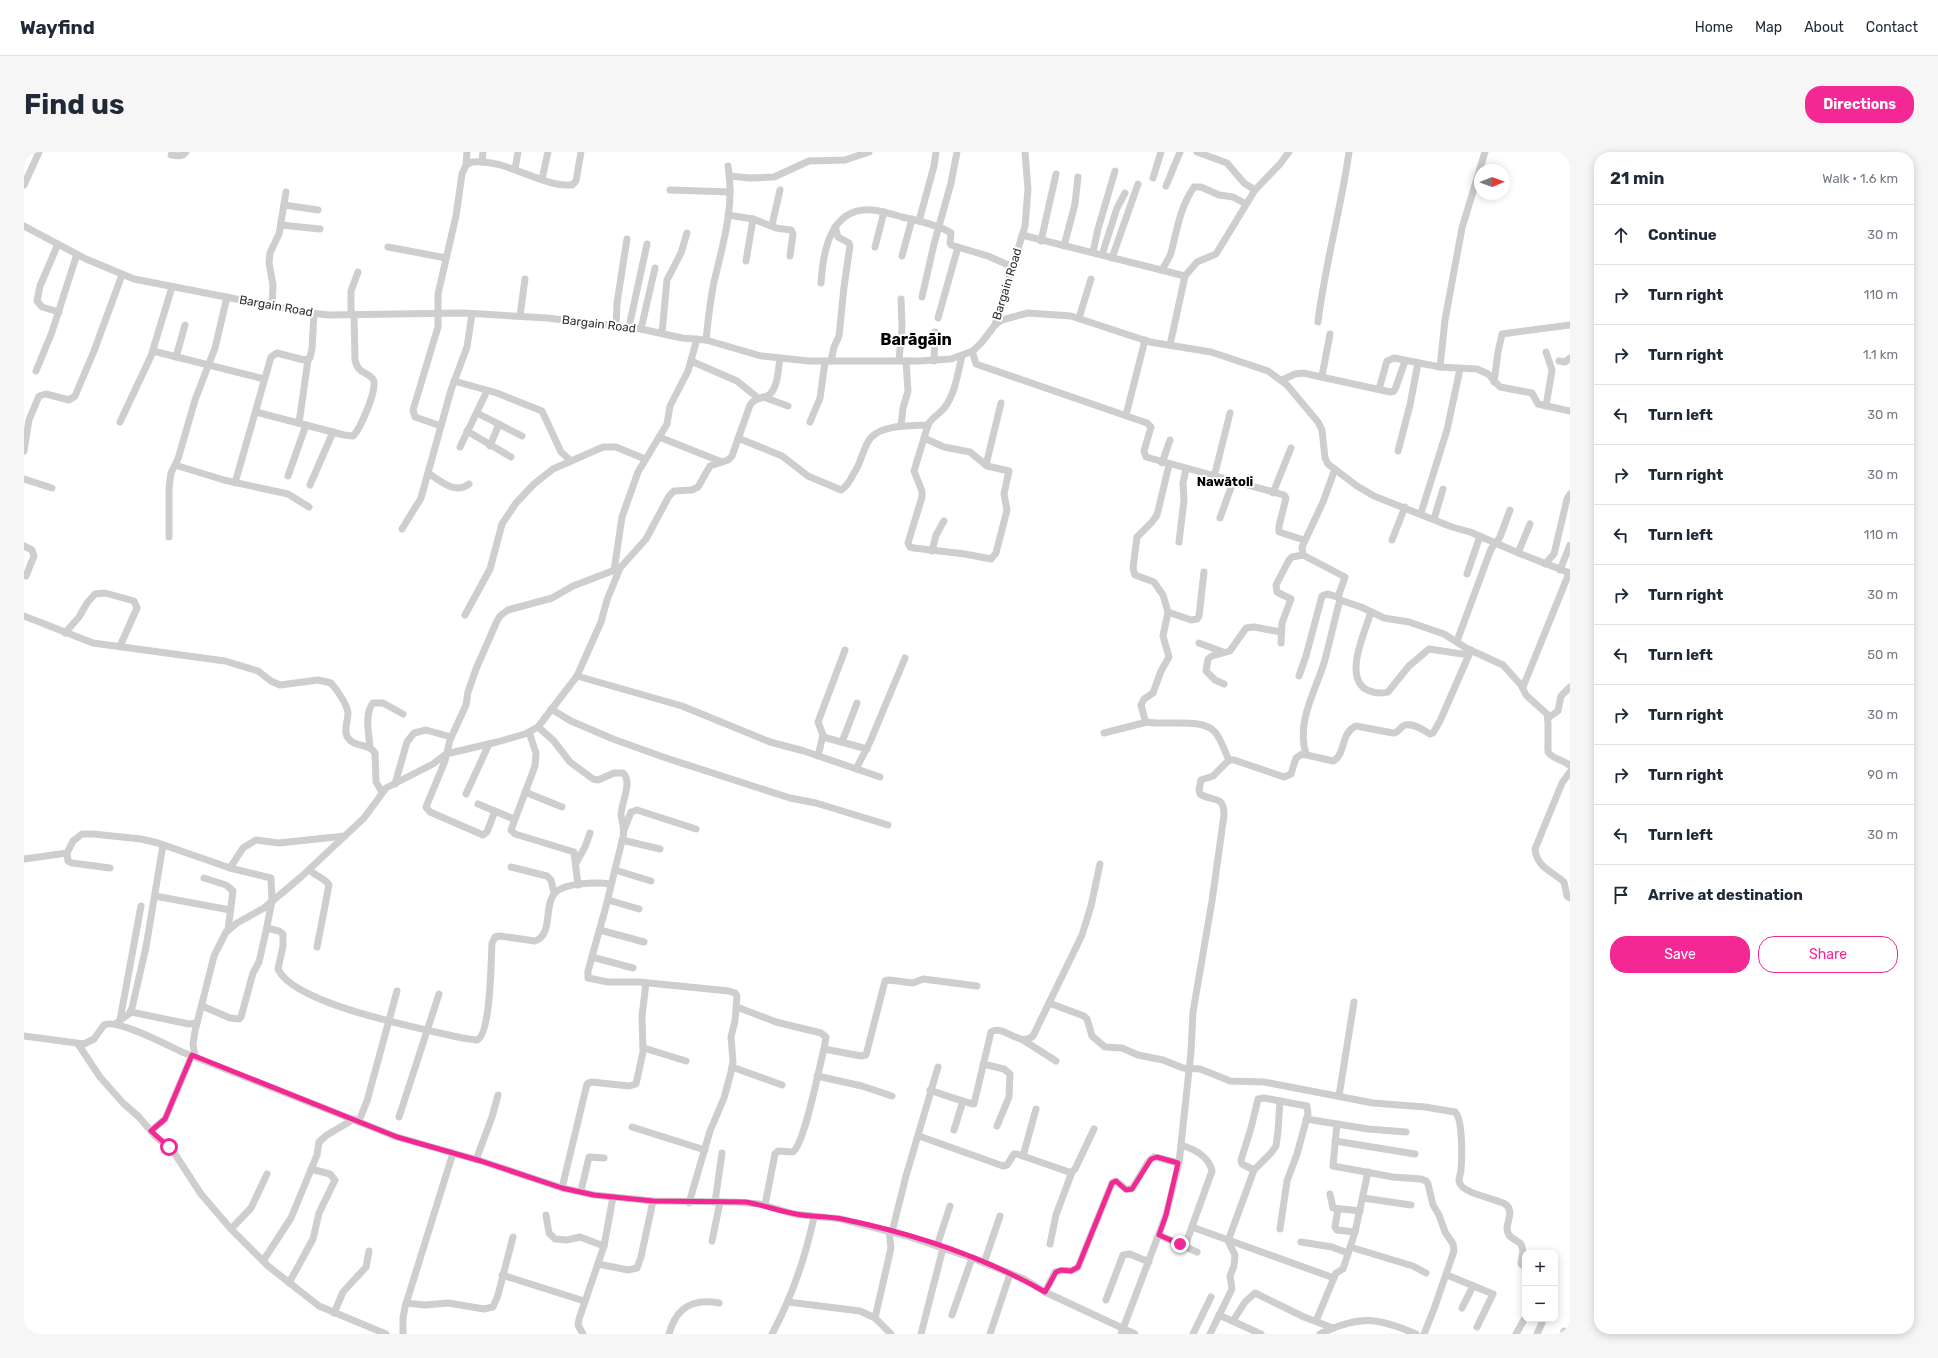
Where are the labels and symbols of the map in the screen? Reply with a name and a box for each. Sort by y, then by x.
north arrow [1474,164,1510,200]
street label: Bargain Road [989,246,1025,322]
street label: Bargain Road [238,293,314,319]
street label: Bargain Road [561,313,637,335]
district label: Barāgāin [880,330,952,349]
district label: Nawātoli [1197,474,1253,489]
route start [160,1138,178,1156]
route end [1171,1235,1189,1253]

